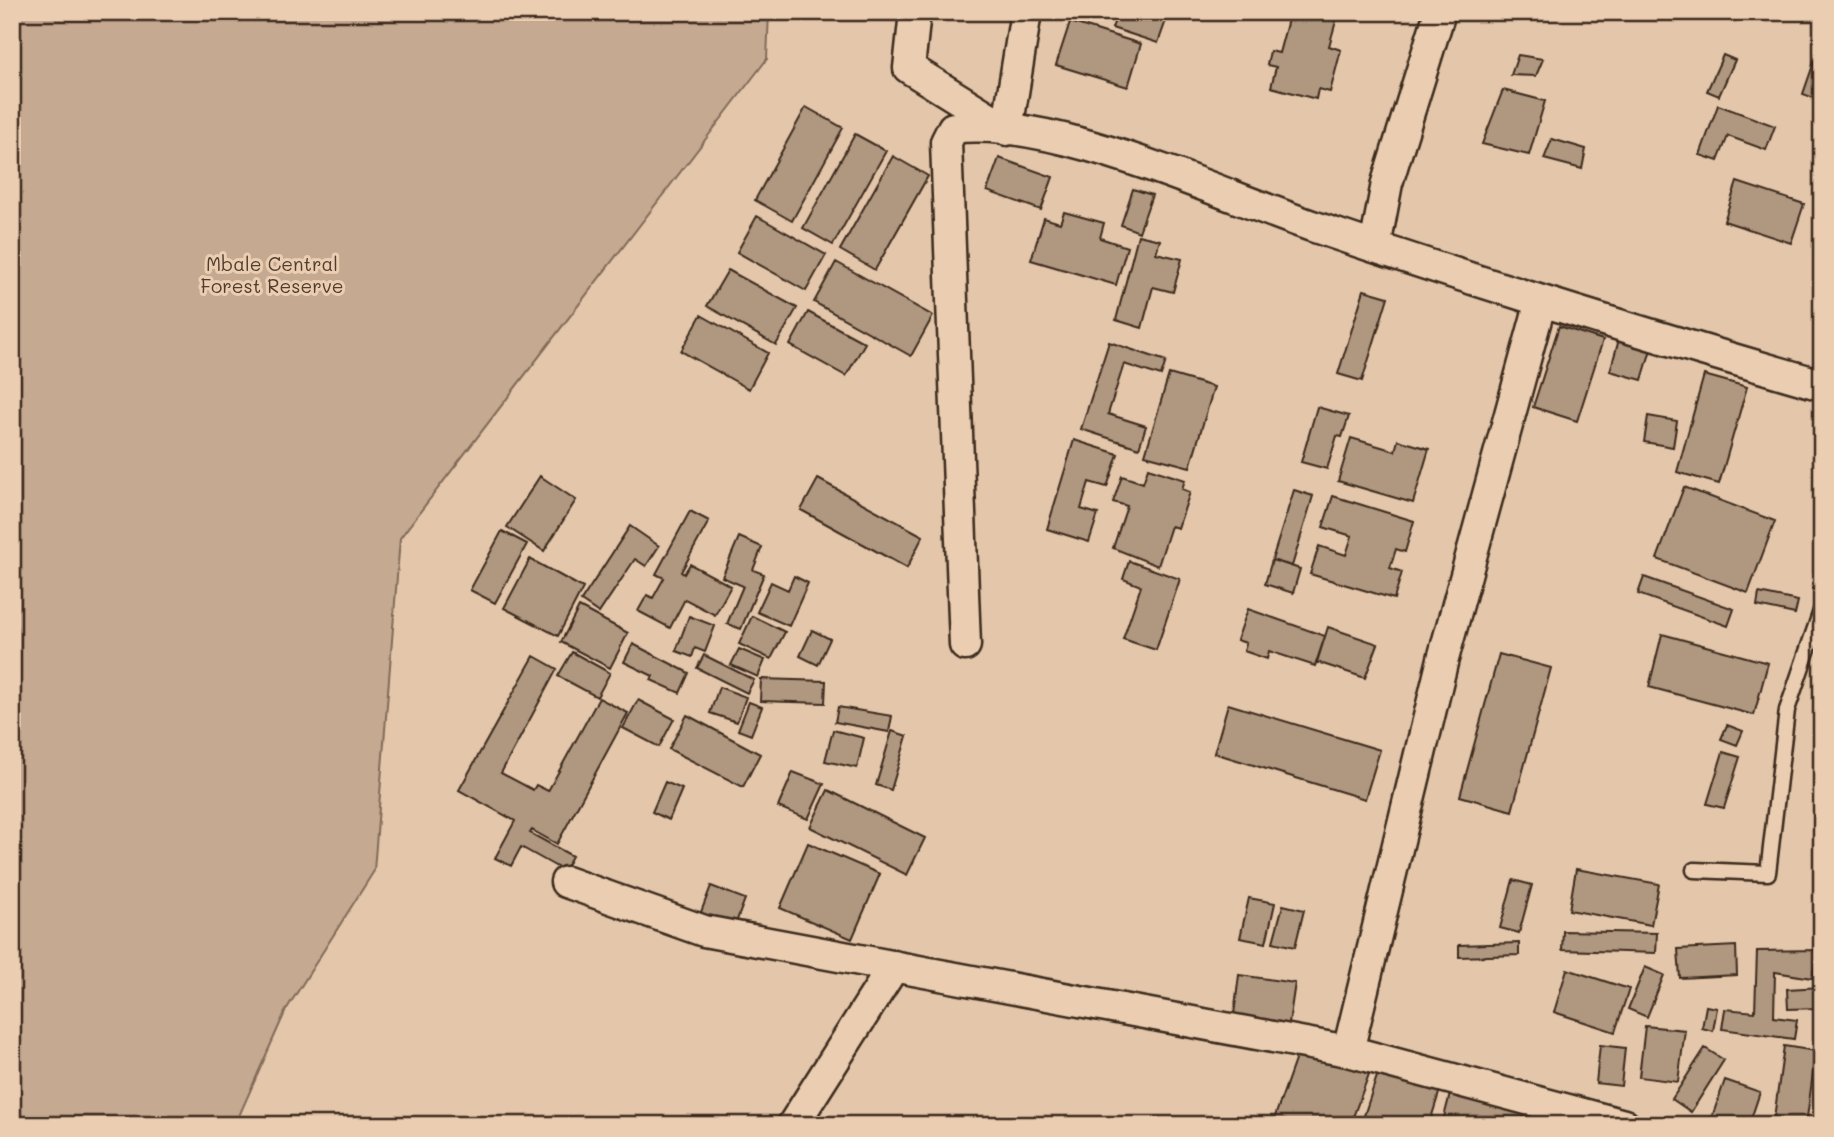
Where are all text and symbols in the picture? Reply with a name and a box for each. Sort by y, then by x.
park label: Mbale Central Forest Reserve [200,251,344,298]

